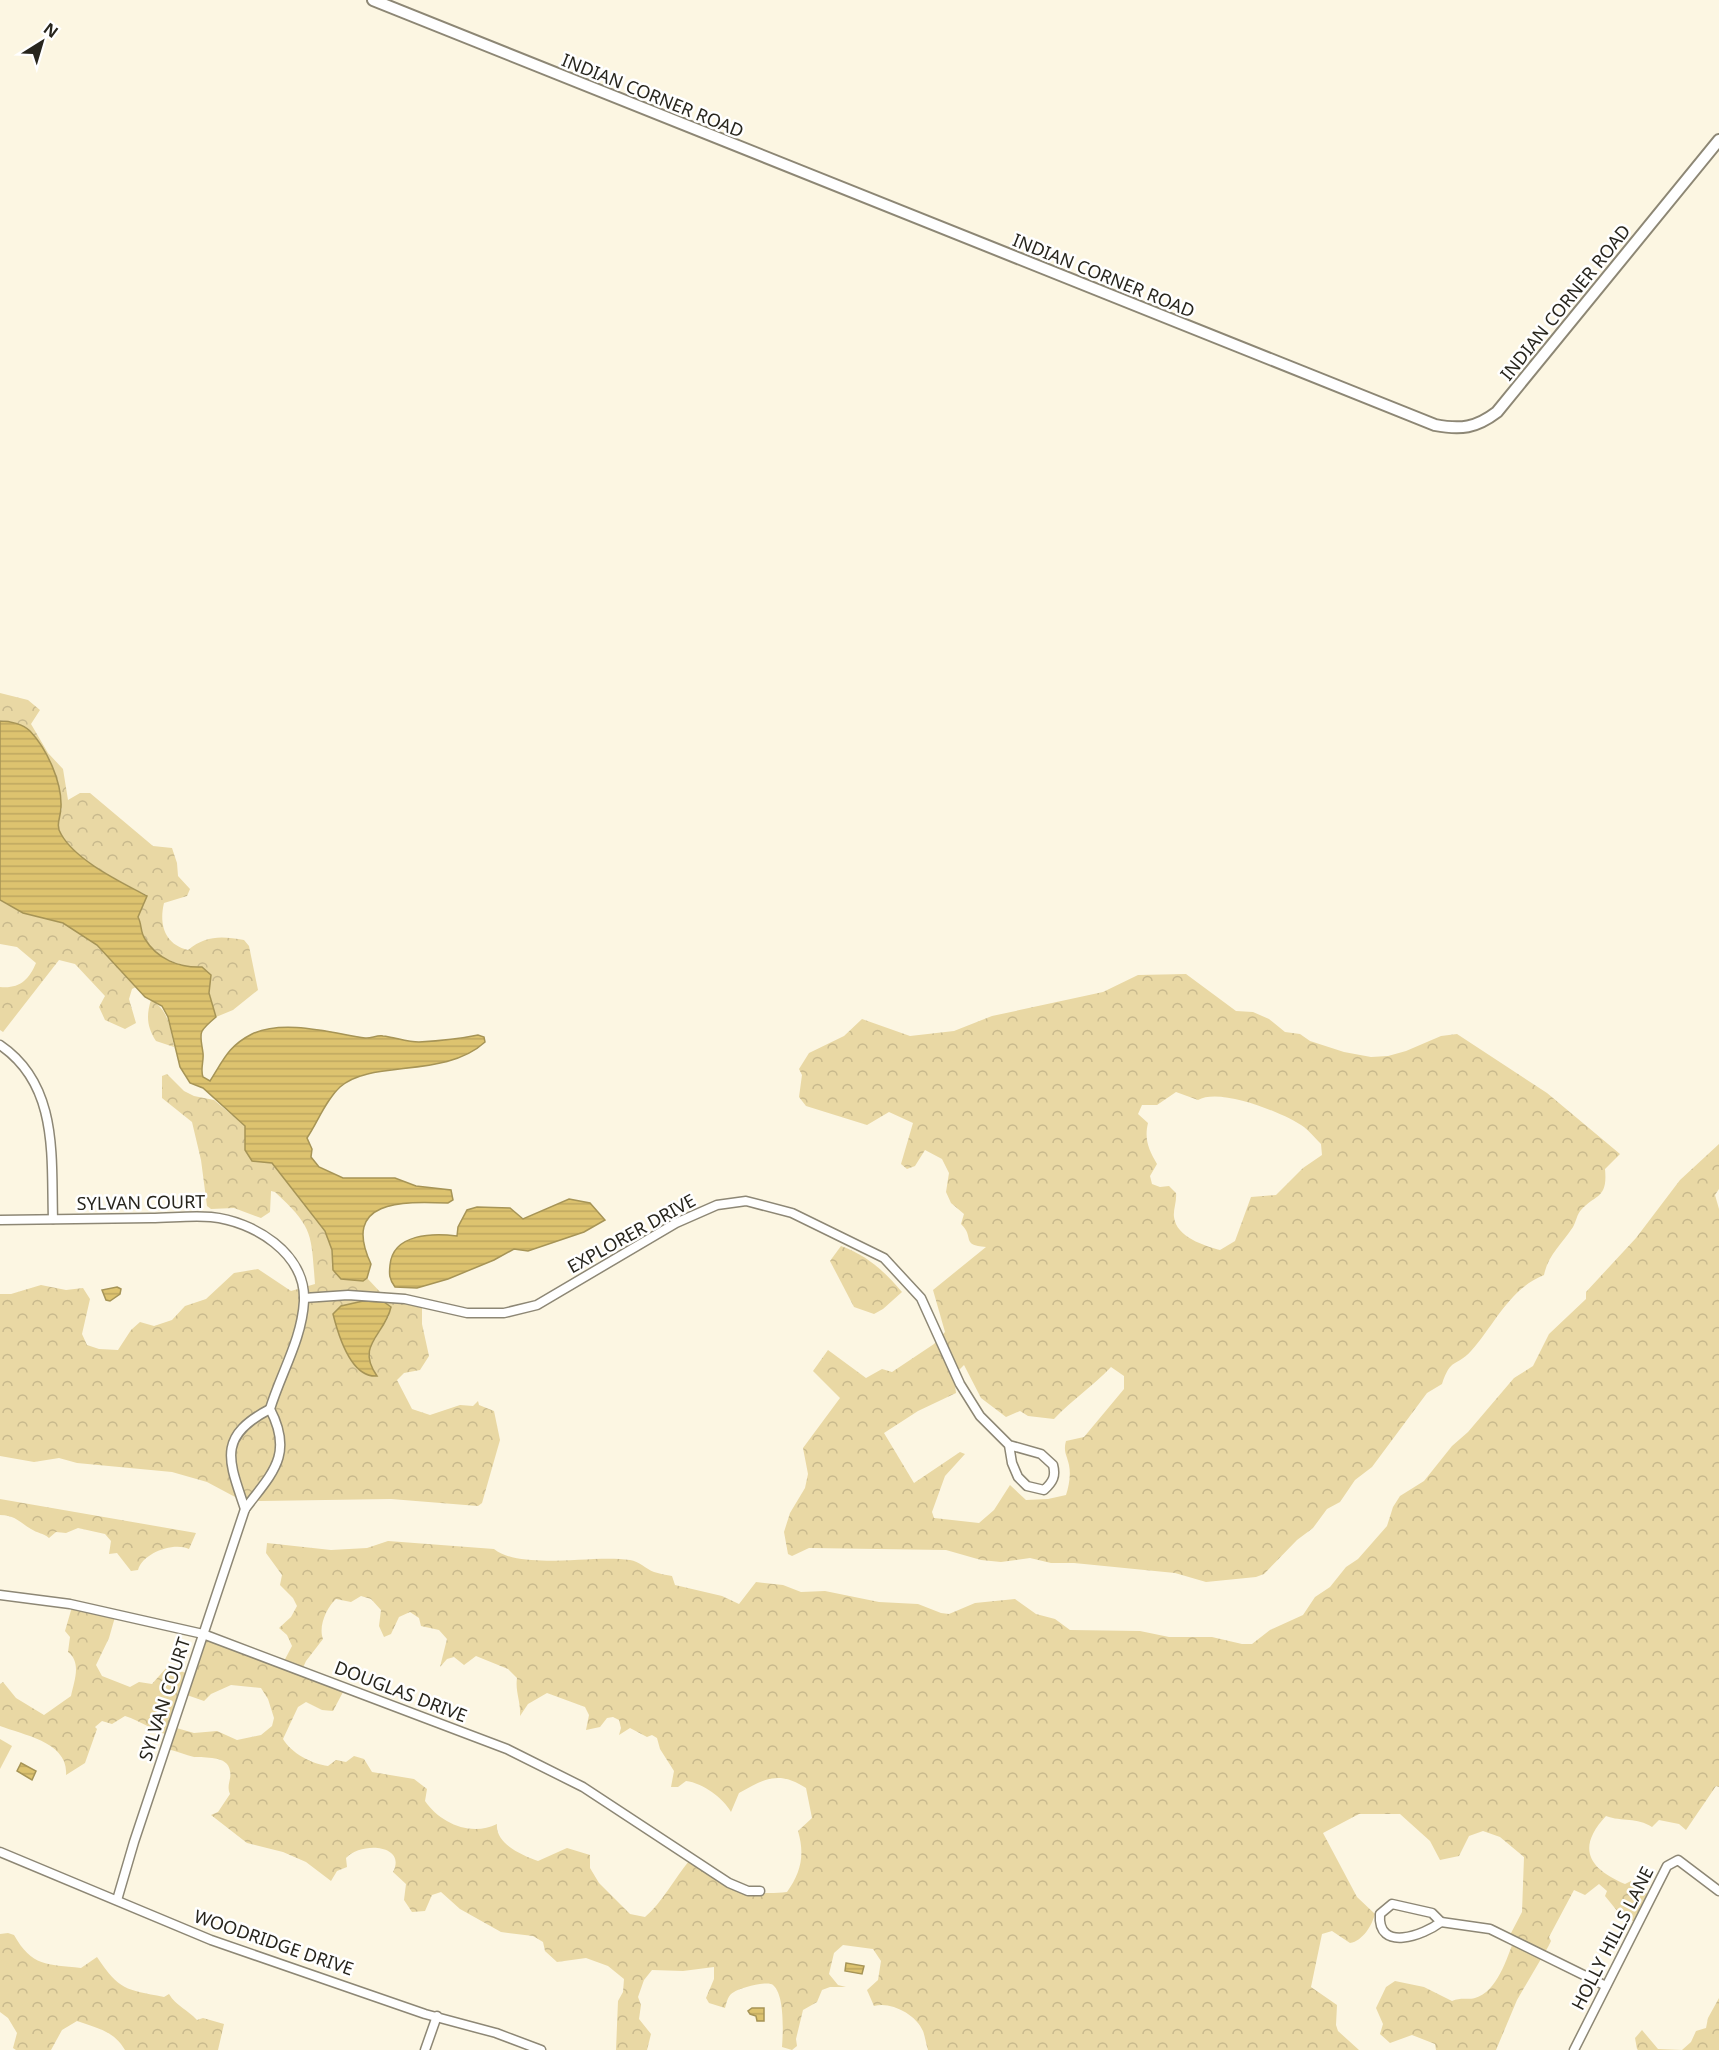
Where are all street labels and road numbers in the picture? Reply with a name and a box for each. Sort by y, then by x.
street label: INDIAN CORNER ROAD [558,47,748,143]
street label: INDIAN CORNER ROAD [1495,219,1635,385]
street label: INDIAN CORNER ROAD [1009,227,1199,323]
street label: EXPLORER DRIVE [563,1188,699,1278]
street label: SYLVAN COURT [77,1189,205,1215]
street label: SYLVAN COURT [133,1634,195,1764]
street label: DOUGLAS DRIVE [331,1655,471,1727]
street label: HOLLY HILLS LANE [1565,1862,1659,2014]
street label: WOODRIDGE DRIVE [191,1903,357,1981]

